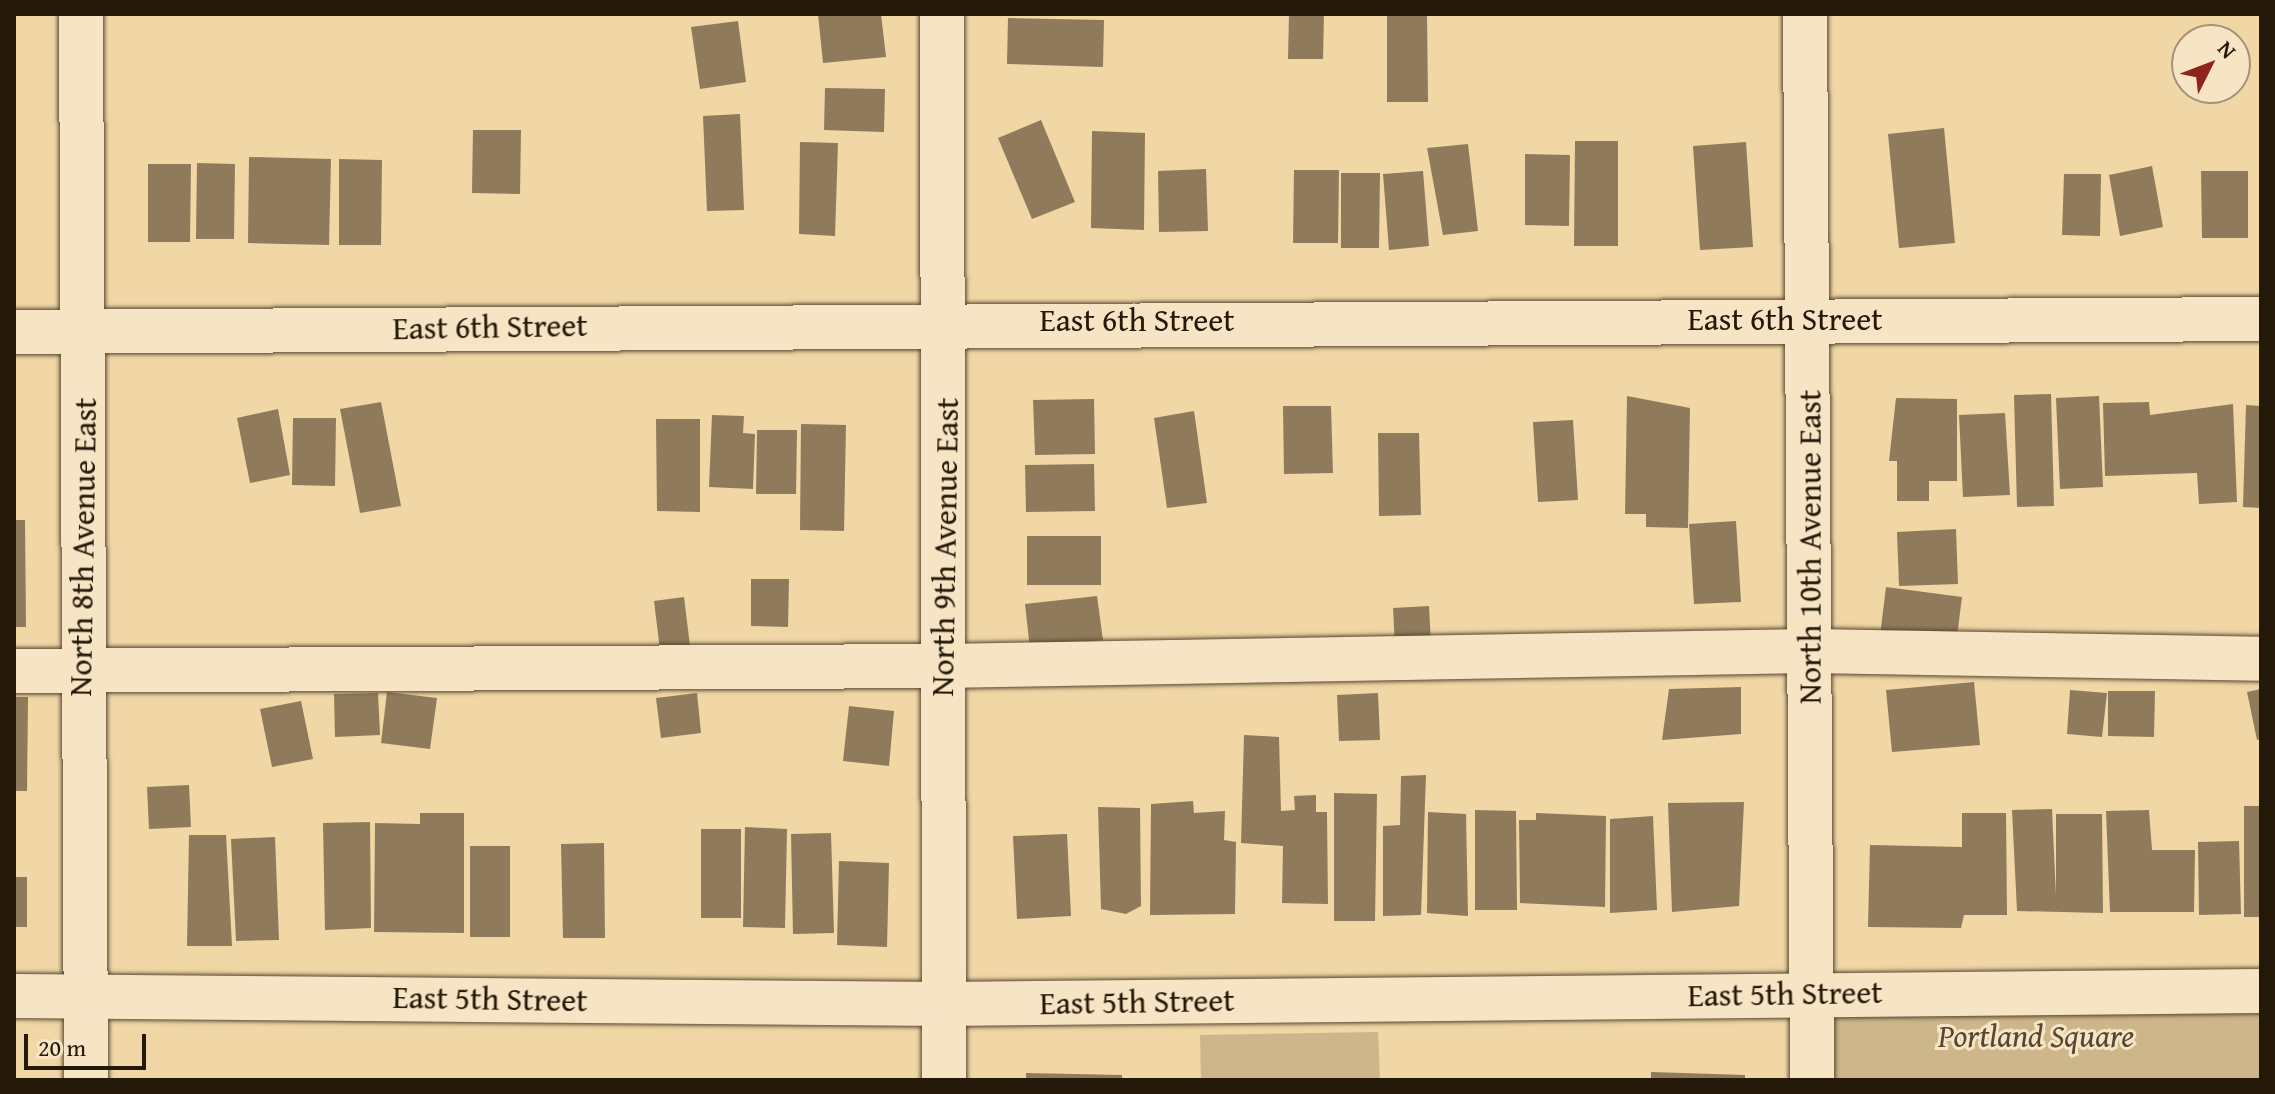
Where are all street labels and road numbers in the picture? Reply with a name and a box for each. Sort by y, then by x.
street label: East 6th Street [1687,300,1883,338]
street label: East 6th Street [1039,301,1235,339]
street label: East 6th Street [392,306,588,348]
street label: North 10th Avenue East [1791,390,1829,704]
street label: North 8th Avenue East [61,397,105,697]
street label: North 9th Avenue East [923,397,967,697]
street label: East 5th Street [1687,973,1883,1015]
street label: East 5th Street [392,978,588,1020]
street label: East 5th Street [1039,981,1235,1023]

